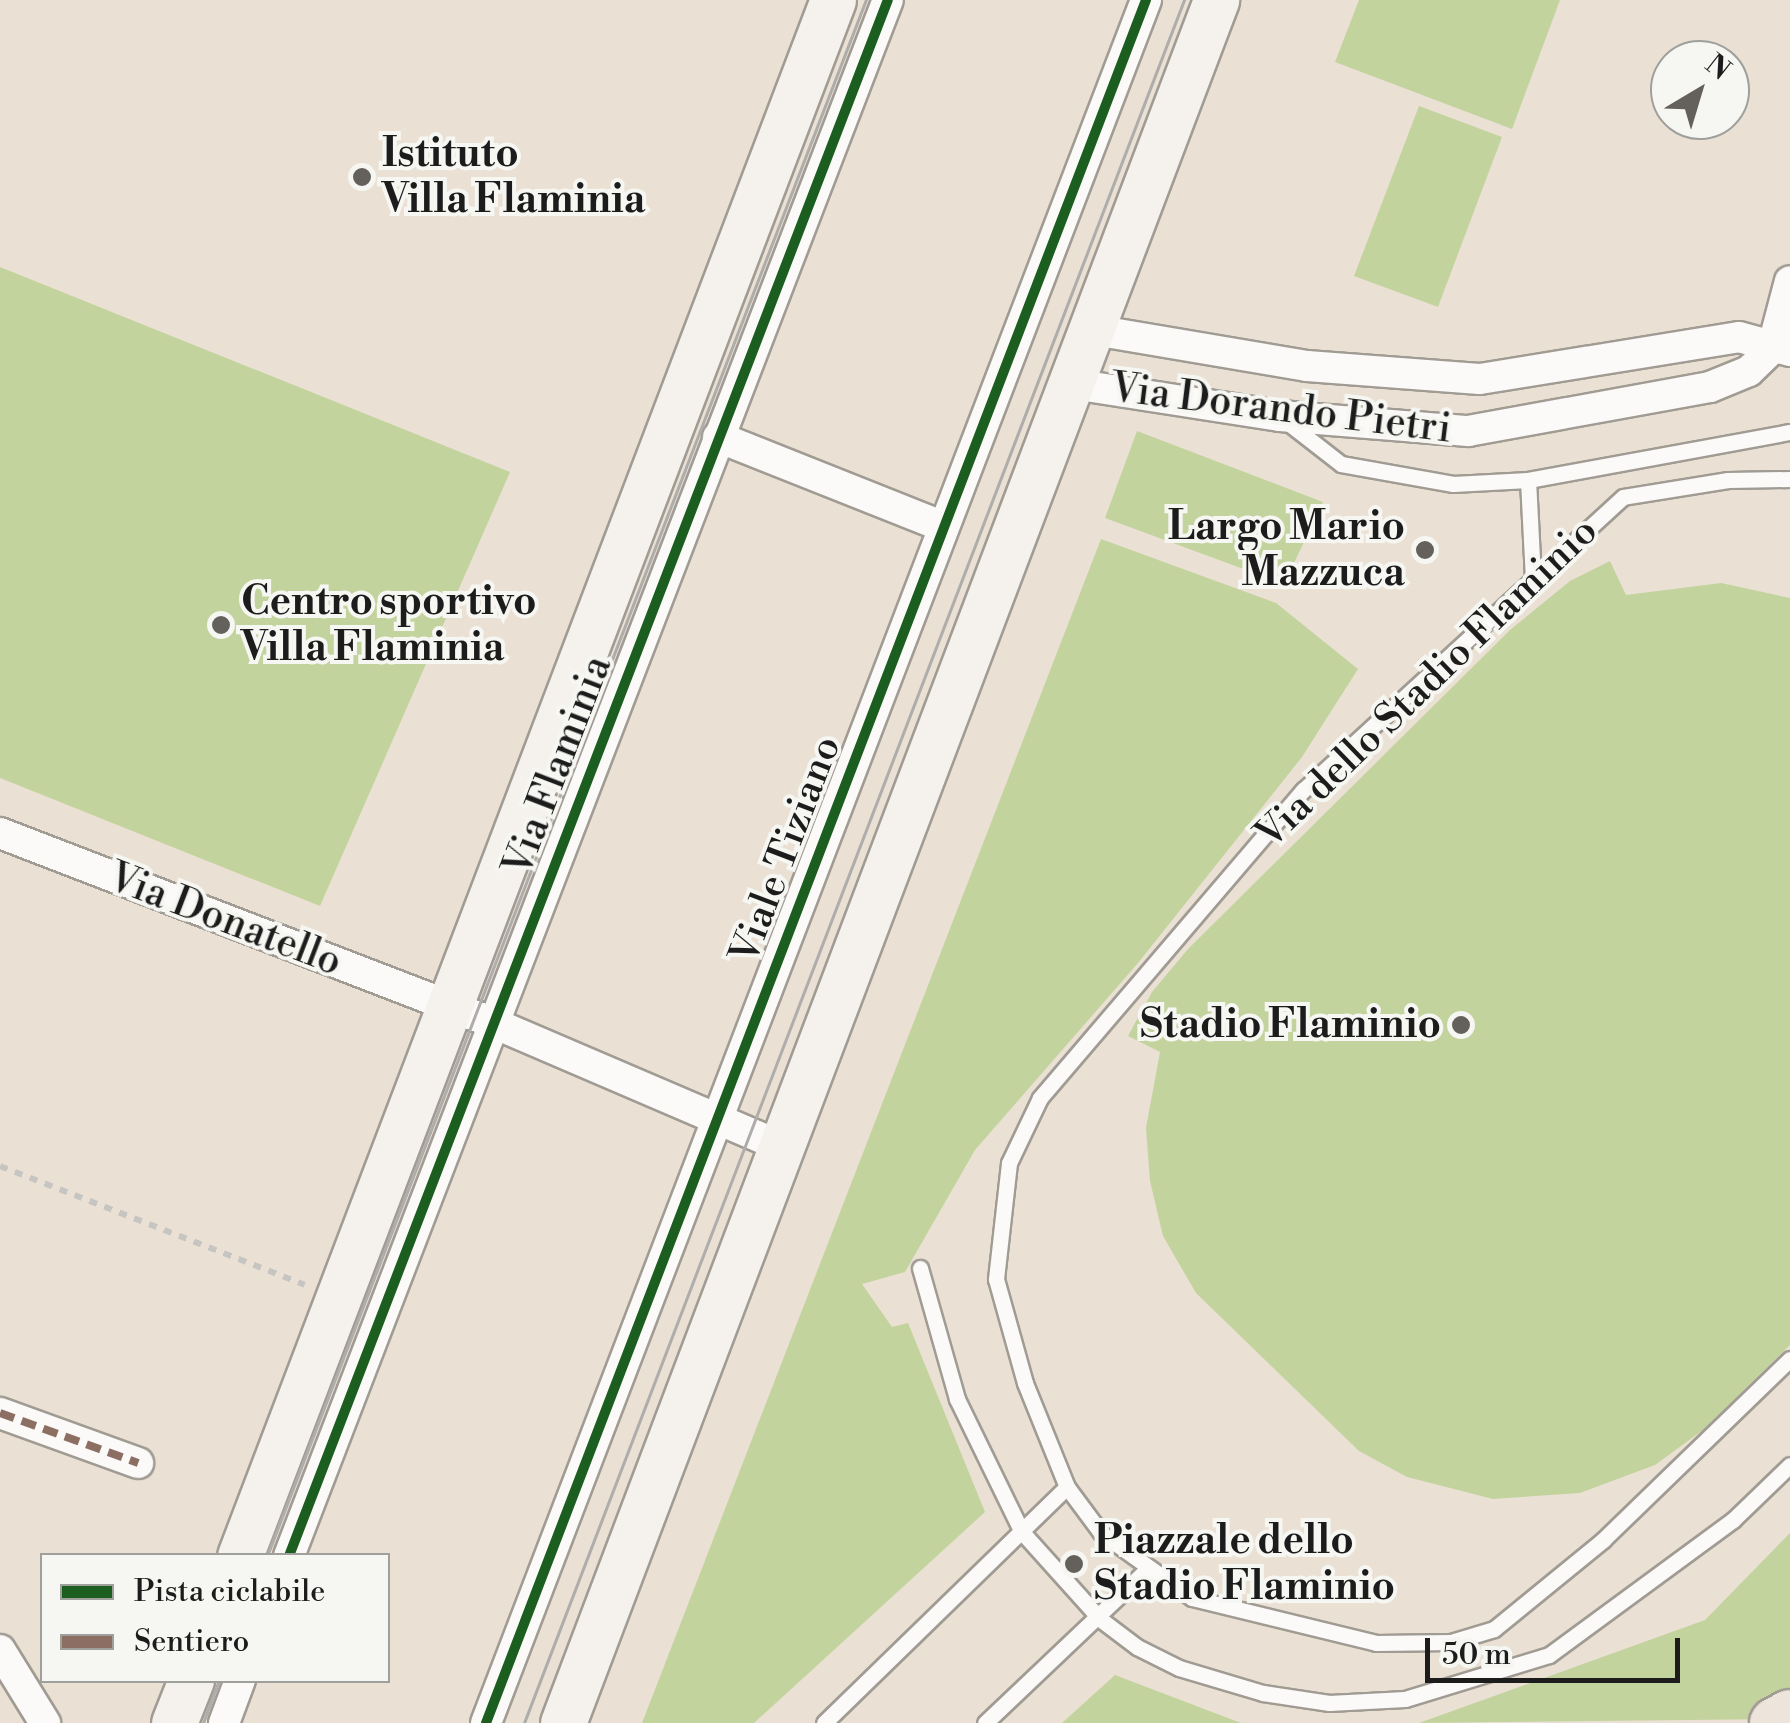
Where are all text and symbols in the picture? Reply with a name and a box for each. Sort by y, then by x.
north arrow [1650,40,1750,140]
text: N [1698,47,1737,88]
place label: Istituto Villa Flaminia [382,130,645,224]
marker: Istituto Villa Flaminia [351,166,373,188]
street label: Via Dorando Pietri [1108,364,1454,454]
place label: Largo Mario Mazzuca [1168,503,1405,597]
street label: Via dello Stadio Flaminio [1246,507,1608,859]
marker: Largo Mario Mazzuca [1414,539,1436,561]
place label: Centro sportivo Villa Flaminia [241,578,536,672]
marker: Centro sportivo Villa Flaminia [210,614,232,636]
street label: Via Flaminia [494,649,622,883]
street label: Viale Tiziano [721,729,851,971]
street label: Via Donatello [102,854,348,986]
place label: Stadio Flaminio [1140,1001,1441,1049]
marker: Stadio Flaminio [1450,1014,1472,1036]
place label: Piazzale dello Stadio Flaminio [1094,1517,1395,1611]
legend [40,1553,390,1683]
marker: Piazzale dello Stadio Flaminio [1063,1553,1085,1575]
text: Pista ciclabile [134,1573,325,1611]
scale bar [1430,1618,1685,1680]
text: Sentiero [134,1623,249,1661]
text: 50 m [1442,1636,1511,1674]

